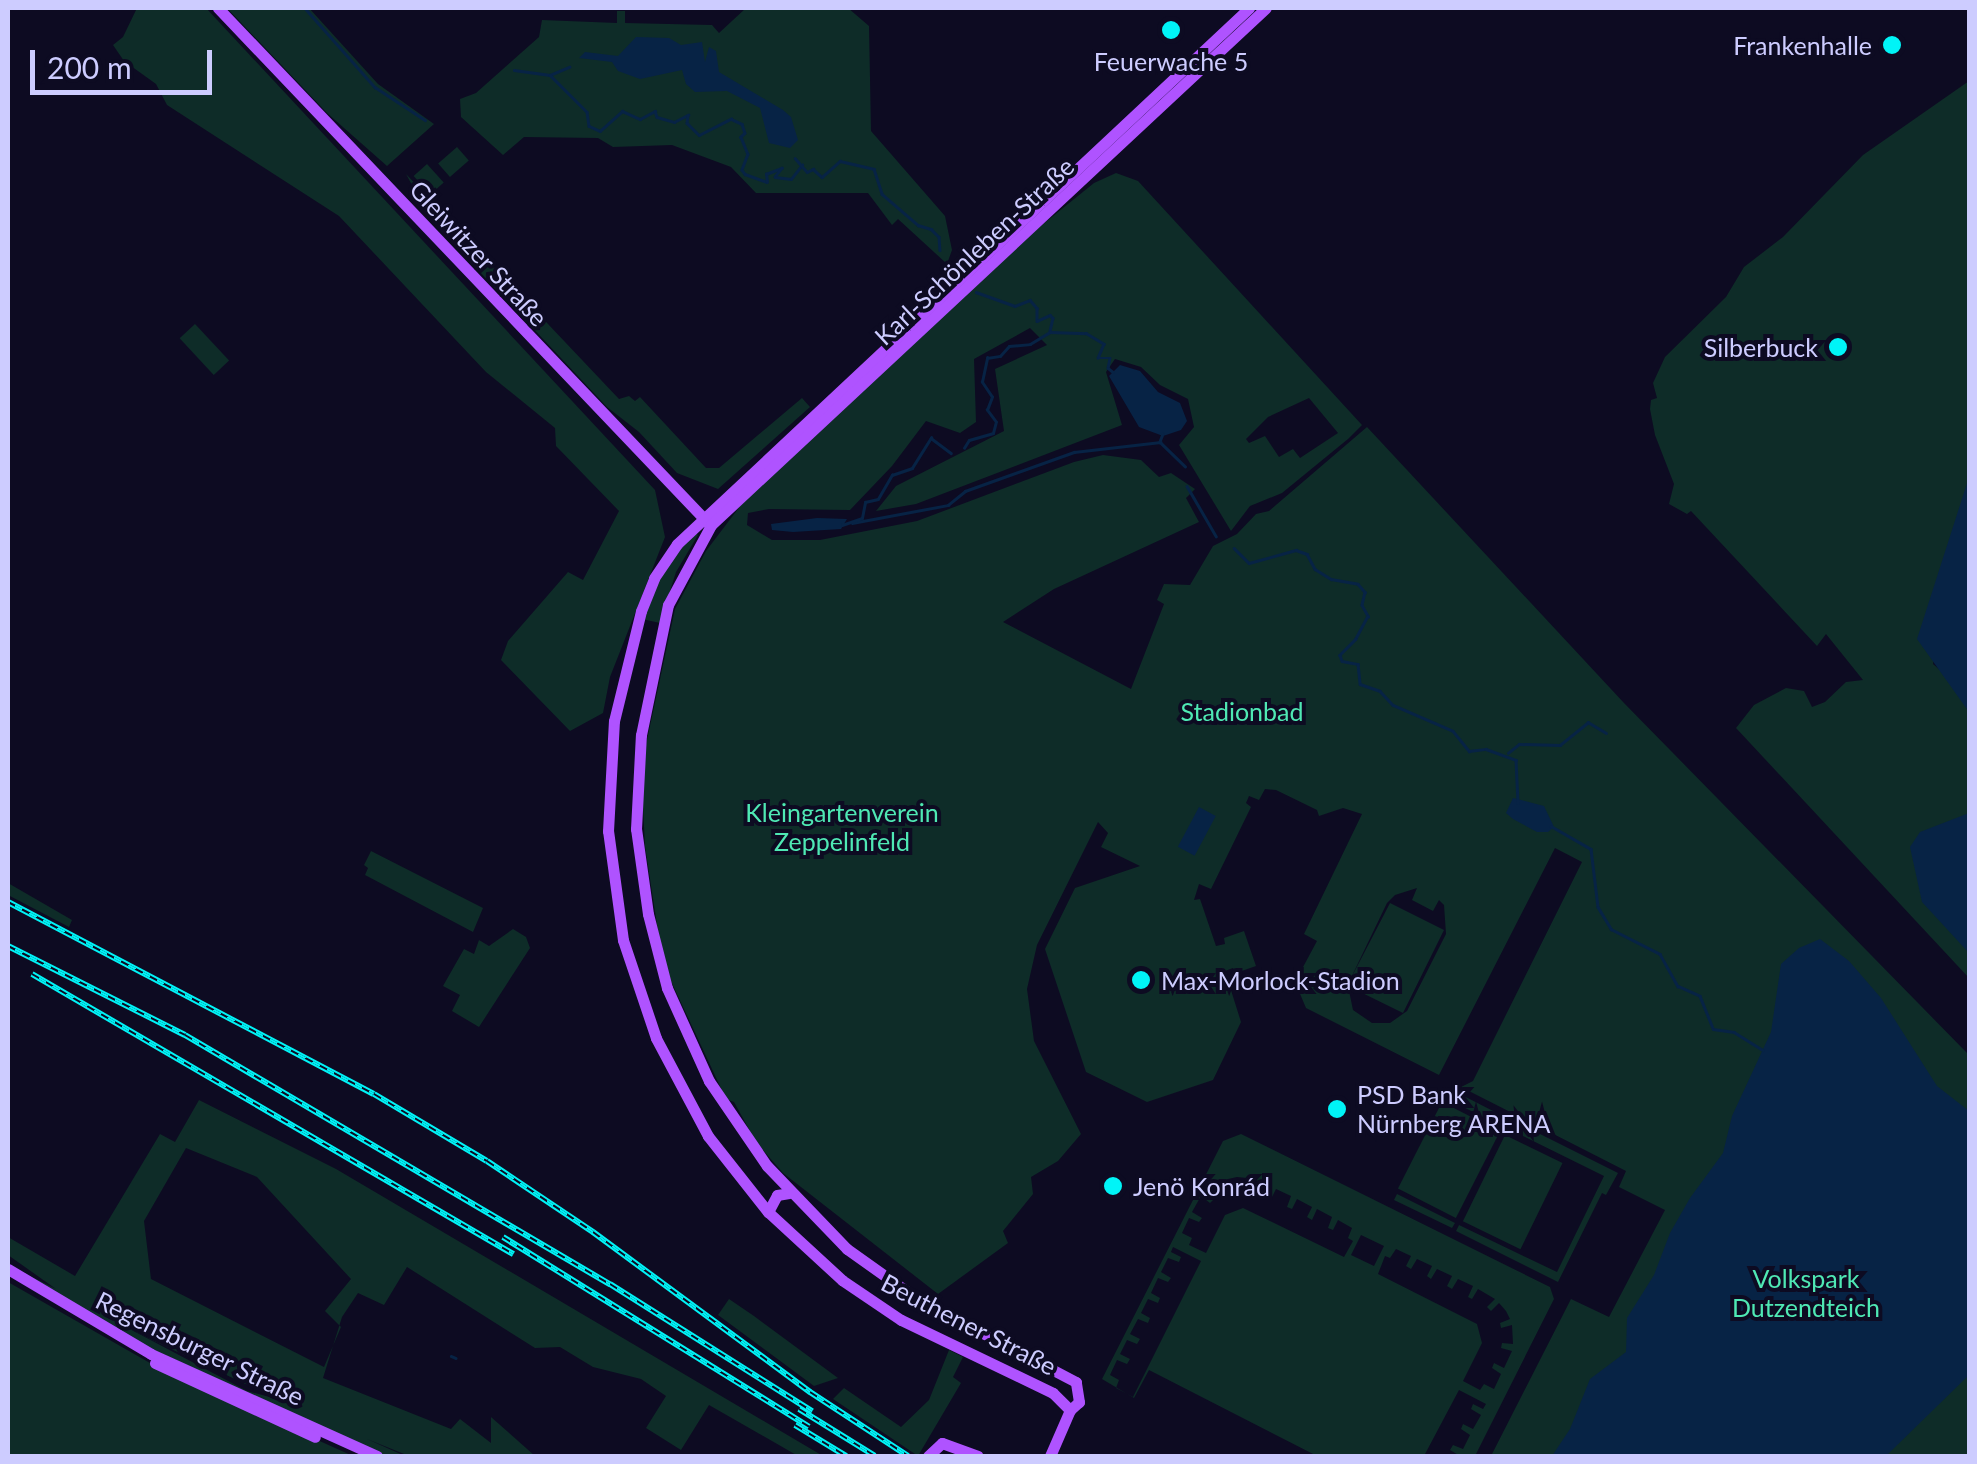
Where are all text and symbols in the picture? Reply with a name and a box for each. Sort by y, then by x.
marker: Feuerwache 5 [1160,19,1182,41]
scale bar [35,30,218,92]
place label: Frankenhalle [1733,30,1872,60]
marker: Frankenhalle [1881,34,1903,56]
place label: Feuerwache 5 [1094,46,1248,76]
text: 200 m [47,49,132,85]
street label: Karl-Schönleben-Straße [868,151,1080,351]
street label: Gleiwitzer Straße [404,174,554,332]
place label: Silberbuck [1704,332,1818,362]
marker: Silberbuck [1827,336,1849,358]
park label: Stadionbad [1181,696,1303,726]
park label: Kleingartenverein Zeppelinfeld [745,798,939,857]
place label: Max-Morlock-Stadion [1161,965,1400,995]
marker: Max-Morlock-Stadion [1130,969,1152,991]
place label: PSD Bank Nürnberg ARENA [1357,1080,1551,1139]
marker: PSD Bank Nürnberg ARENA [1326,1098,1348,1120]
place label: Jenö Konrád [1133,1171,1270,1201]
marker: Jenö Konrád [1102,1175,1124,1197]
park label: Volkspark Dutzendteich [1732,1264,1880,1323]
street label: Beuthener Straße [876,1267,1062,1381]
street label: Regensburger Straße [91,1285,309,1411]

